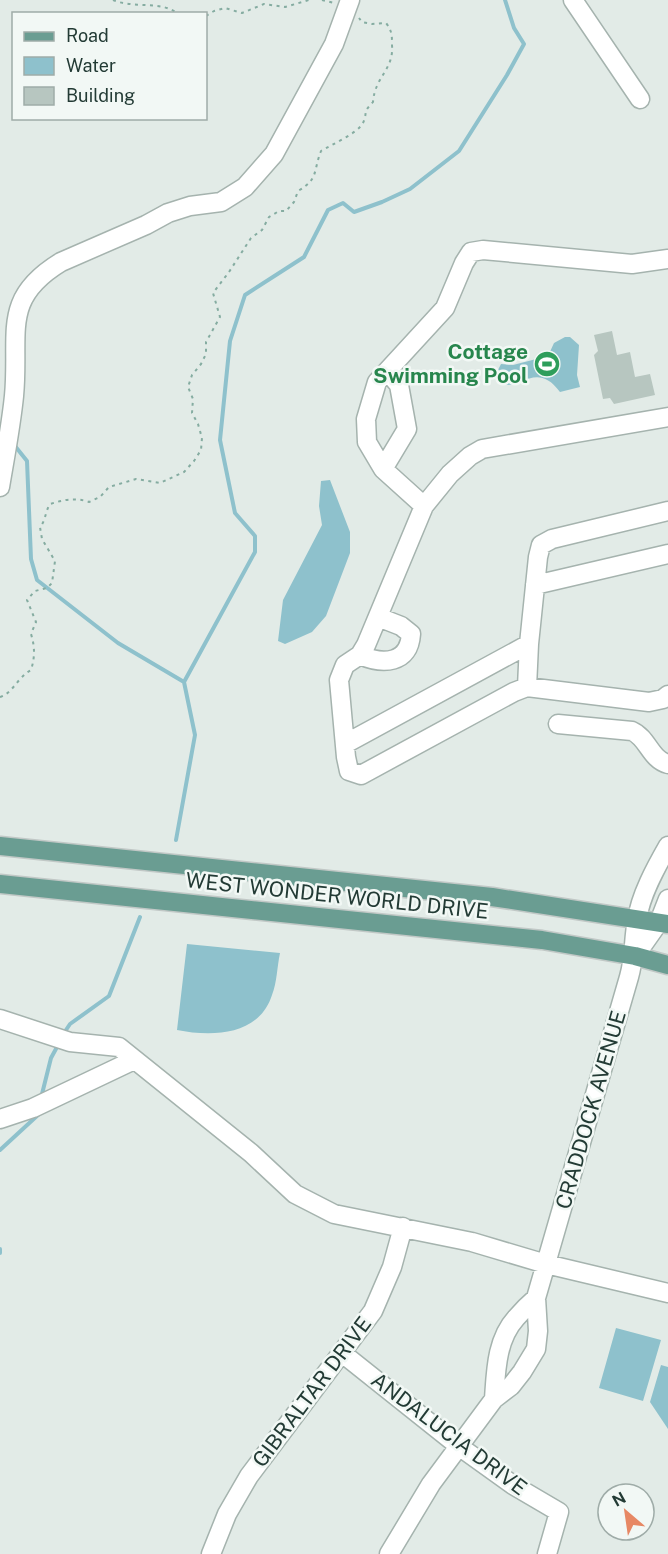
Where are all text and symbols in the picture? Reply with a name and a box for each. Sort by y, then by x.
legend [12,12,207,120]
text: Road [66,25,109,46]
text: Water [66,55,116,76]
text: Building [66,85,135,106]
place label: Cottage Swimming Pool [373,339,528,388]
sports icon: Cottage Swimming Pool [532,349,562,379]
street label: WEST WONDER WORLD DRIVE [184,867,490,924]
street label: CRADDOCK AVENUE [550,1008,631,1212]
street label: GIBRALTAR DRIVE [247,1312,376,1472]
street label: ANDALUCIA DRIVE [367,1367,532,1500]
north arrow [596,1482,656,1542]
text: N [609,1488,629,1511]

